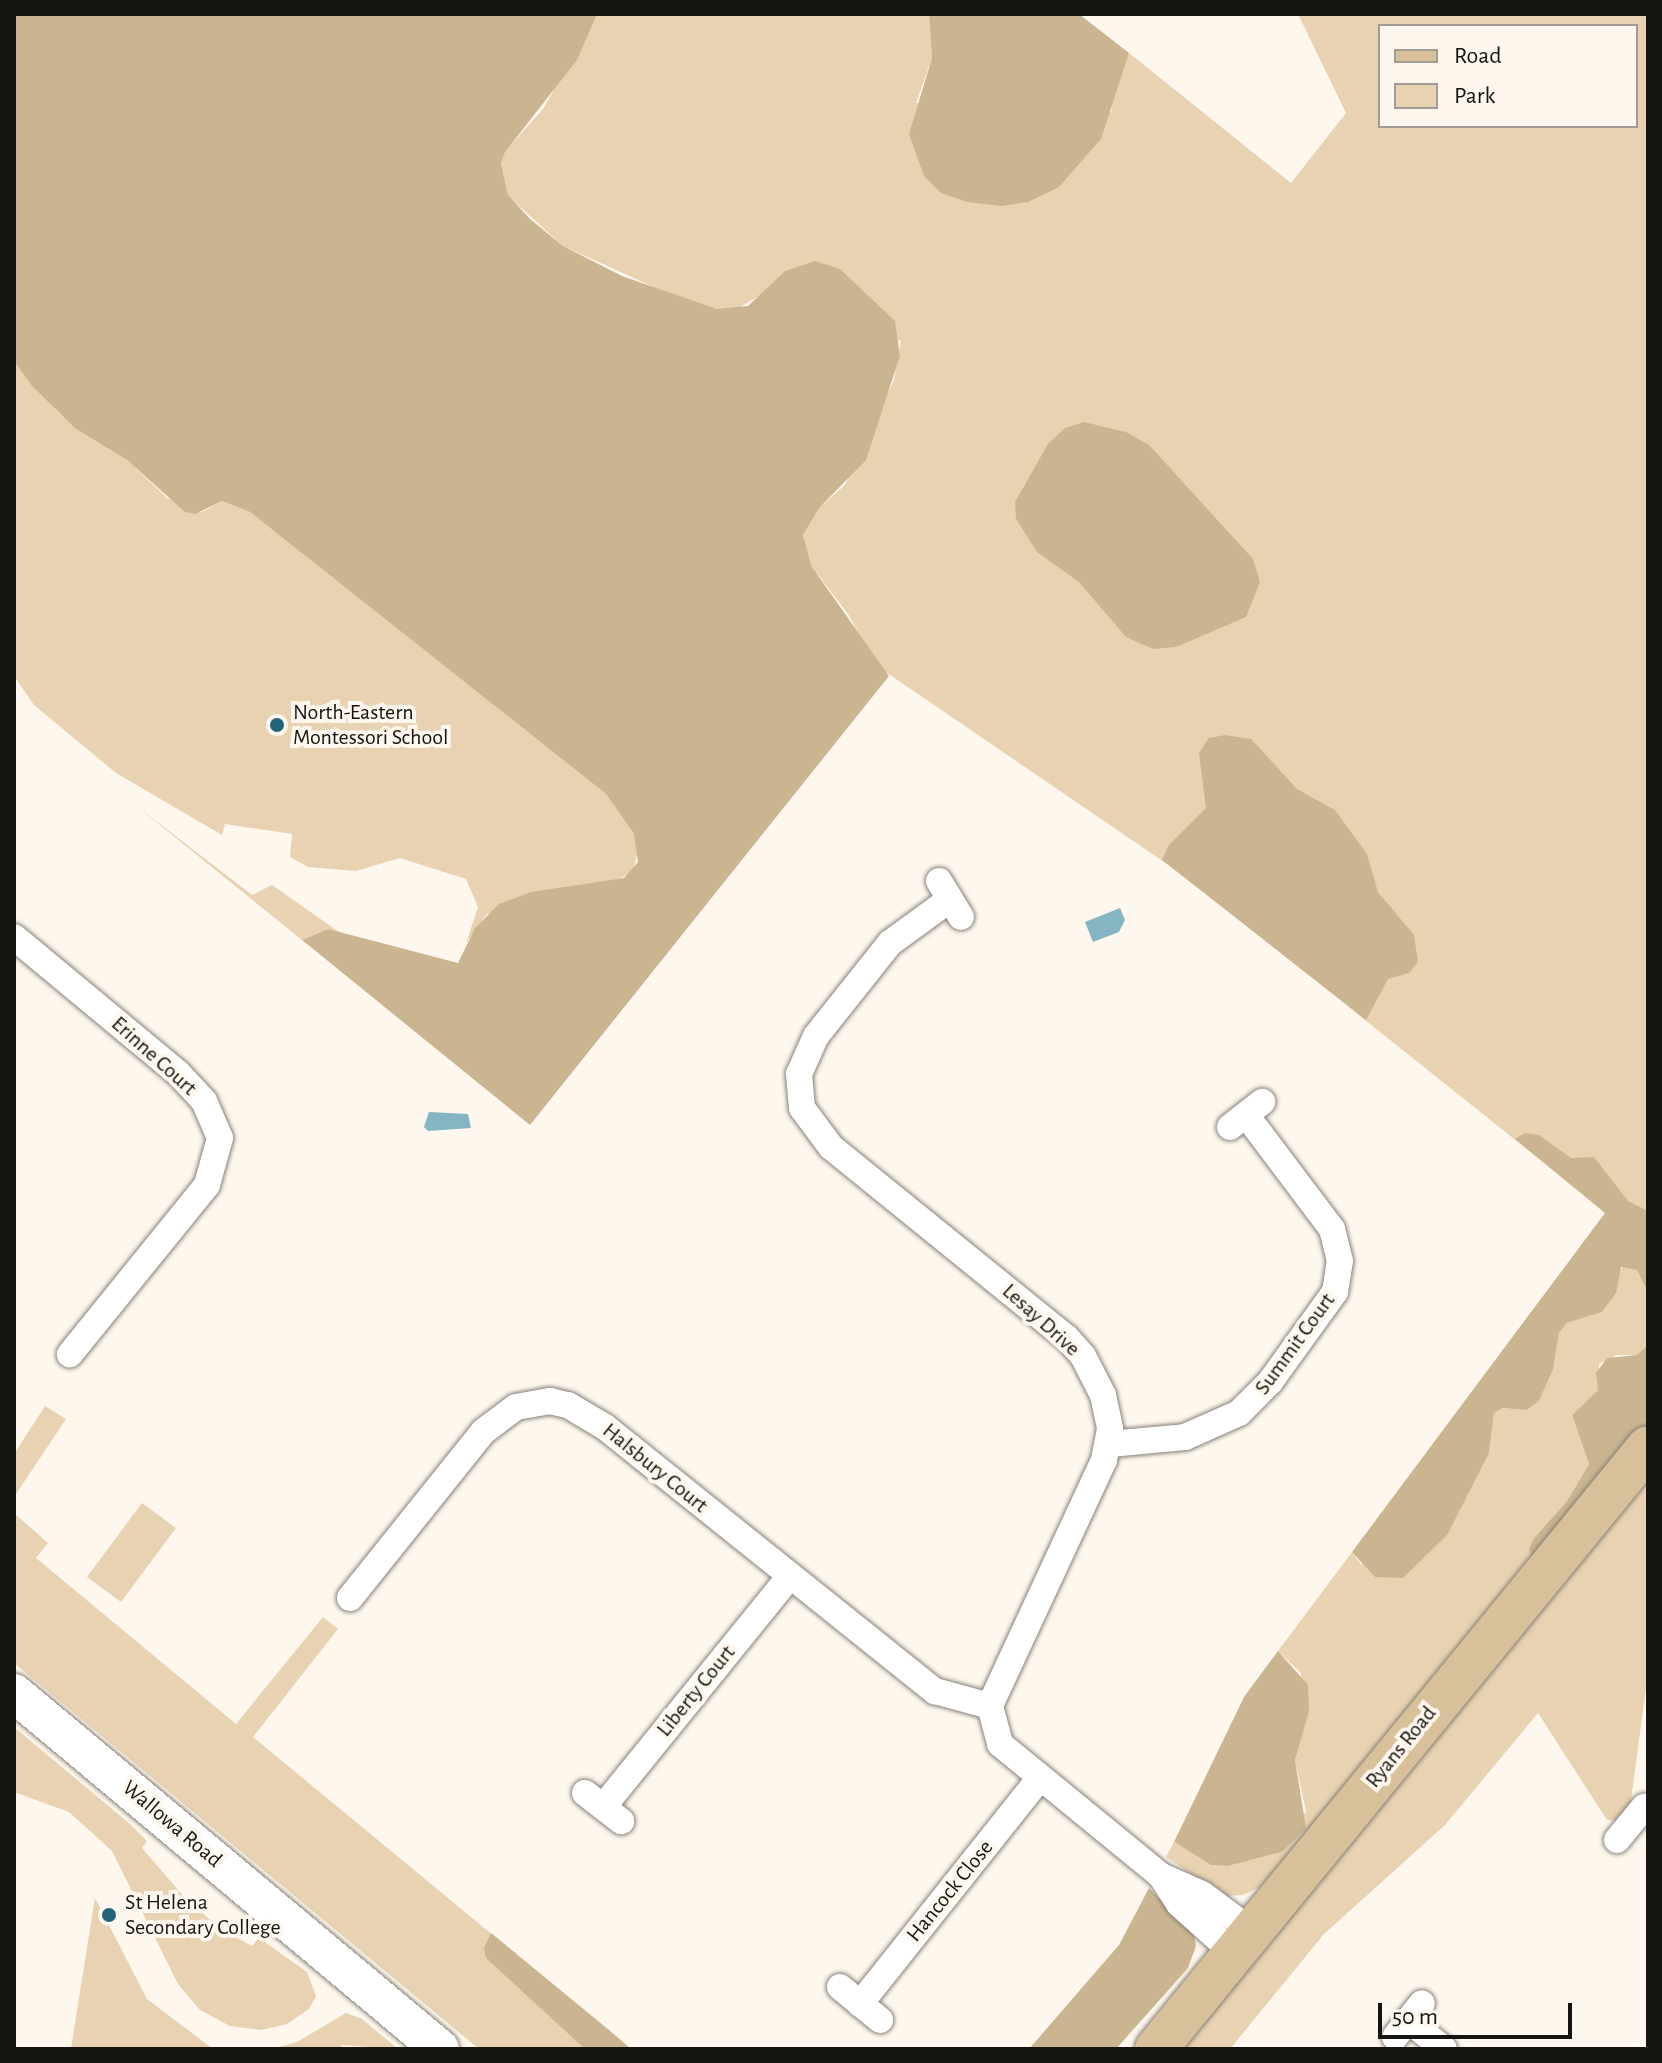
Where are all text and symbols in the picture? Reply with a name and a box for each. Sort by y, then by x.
legend [1378,24,1638,128]
text: Road [1454,44,1502,68]
text: Park [1454,84,1495,108]
place label: North-Eastern Montessori School [293,699,449,750]
marker: North-Eastern Montessori School [268,716,286,734]
street label: Erinne Court [106,1011,202,1101]
street label: Lesay Drive [997,1278,1085,1362]
street label: Summit Court [1249,1288,1341,1400]
street label: Halsbury Court [597,1417,713,1519]
street label: Liberty Court [651,1640,741,1742]
street label: Ryans Road [1360,1701,1442,1793]
street label: Wallowa Road [117,1775,227,1873]
street label: Hancock Close [901,1835,999,1947]
place label: St Helena Secondary College [125,1889,281,1940]
marker: St Helena Secondary College [100,1906,118,1924]
scale bar [1382,1987,1576,2037]
text: 50 m [1392,2005,1438,2029]

